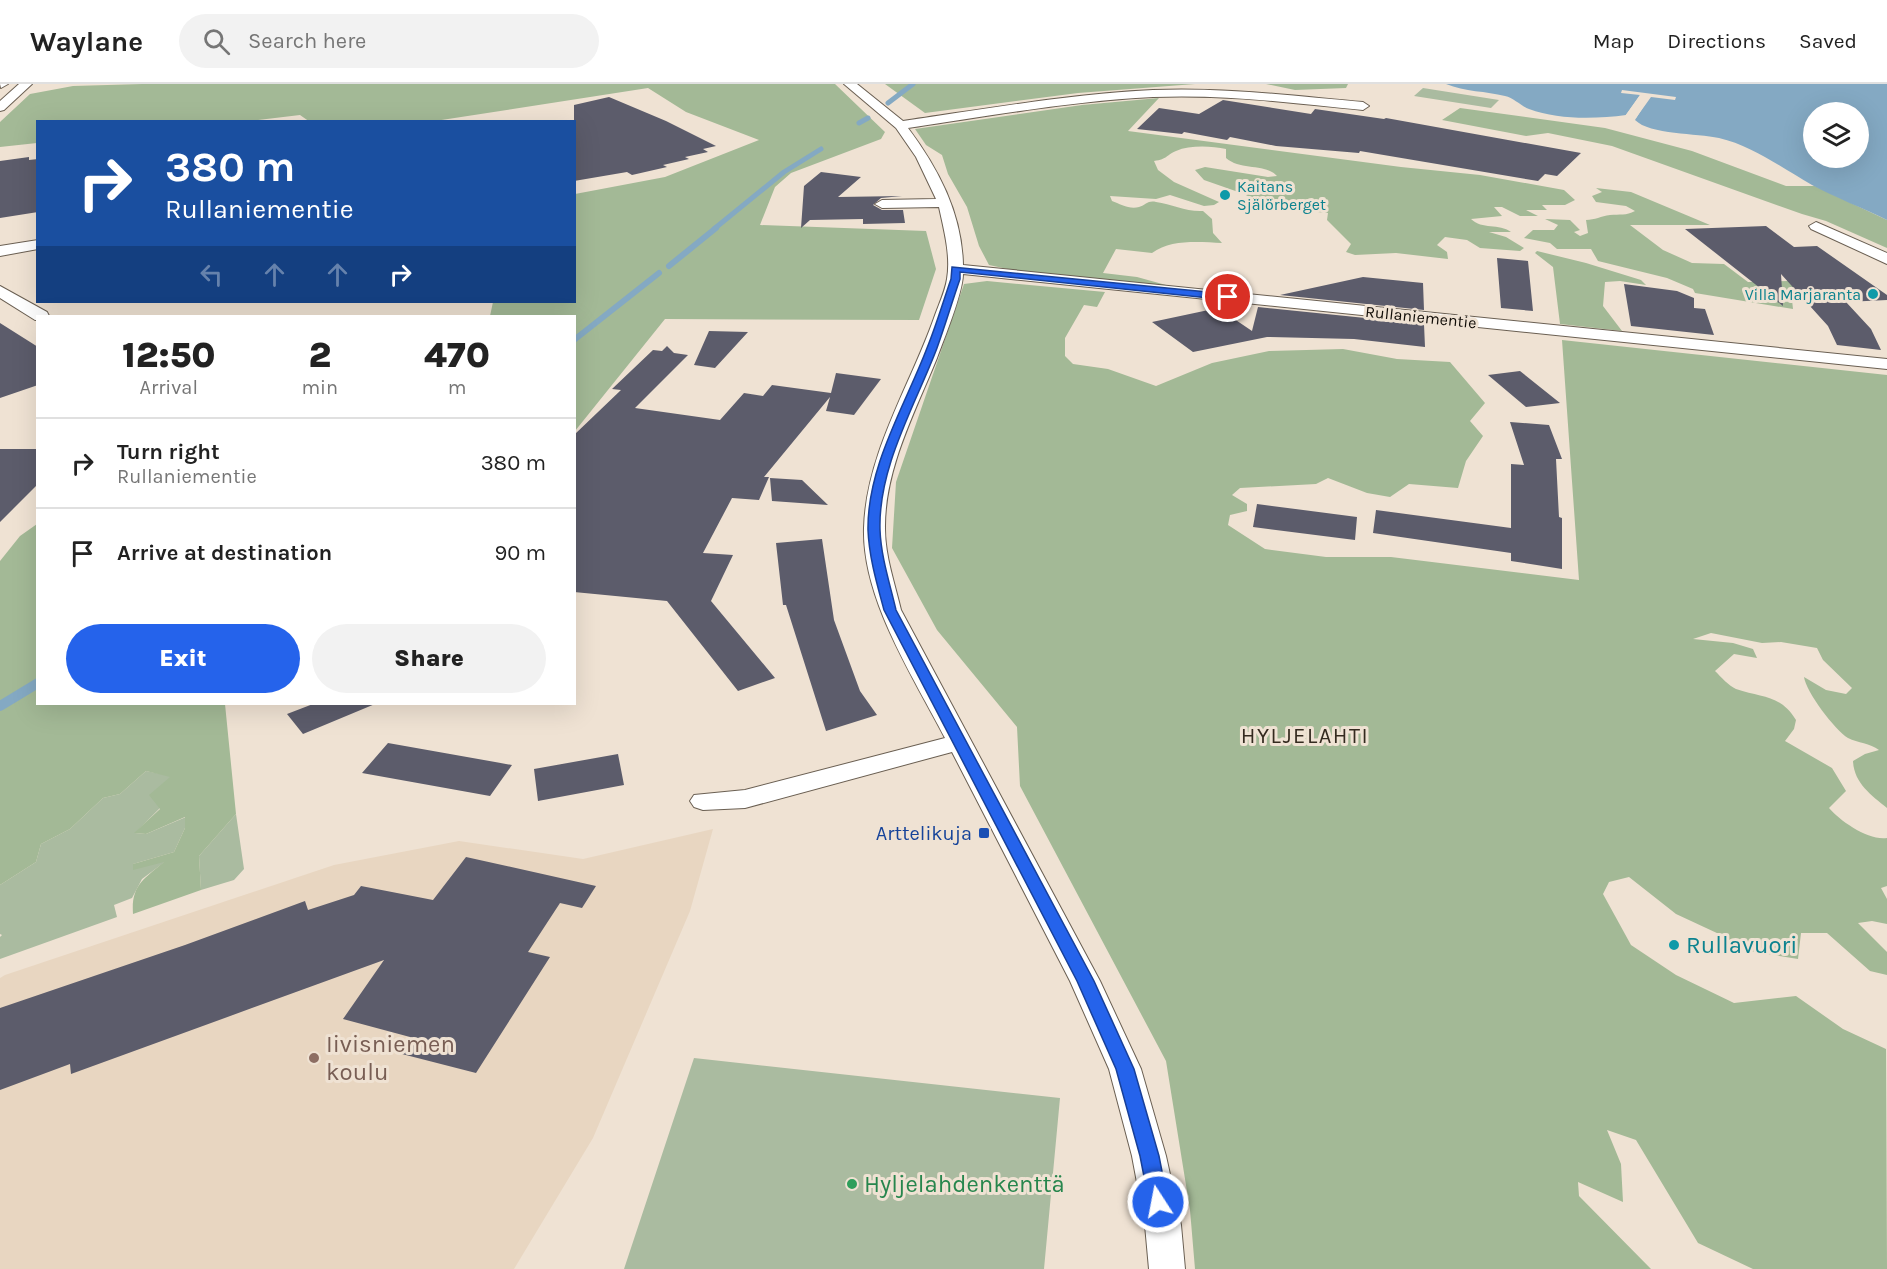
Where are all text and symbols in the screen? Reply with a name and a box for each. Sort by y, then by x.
search box [179,14,599,68]
text: Waylane [30,25,143,58]
icon: search [200,25,233,58]
text: Search here [248,28,366,54]
text: Map [1593,29,1634,53]
text: Directions [1667,29,1766,53]
text: Saved [1799,29,1857,53]
map controls [1803,102,1869,168]
button: layers [1803,102,1869,168]
text: 380 m [165,142,295,192]
icon: right [66,144,144,222]
place label: Kaitans Själörberget [1237,177,1326,214]
marker: Kaitans Själörberget [1218,188,1232,202]
text: Rullaniementie [165,193,354,225]
icon: left [195,258,228,291]
icon: ahead [258,258,291,291]
icon: ahead [321,258,354,291]
icon: right [384,258,417,291]
pin [1202,271,1253,322]
icon: arrive [1211,280,1244,313]
place label: Villa Marjaranta [1745,285,1861,304]
marker: Villa Marjaranta [1866,287,1880,301]
street label: Rullaniementie [1364,302,1478,332]
text: 12:50 [122,334,216,376]
text: 2 [308,334,331,376]
text: 470 [424,334,490,376]
text: Arrival [139,376,198,399]
text: min [301,376,338,399]
text: m [448,376,466,399]
text: Turn right [117,439,220,465]
icon: right [66,447,99,480]
text: 380 m [481,450,546,476]
text: Rullaniementie [117,465,257,488]
icon: arrive [66,537,99,570]
text: Arrive at destination [117,540,332,566]
text: 90 m [494,540,546,566]
button: Exit [66,624,300,693]
button: Share [312,624,546,693]
district label: HYLJELAHTI [1241,723,1369,749]
place label: Arttelikuja [876,822,972,845]
marker: Arttelikuja [977,826,991,840]
place label: Rullavuori [1686,931,1797,959]
marker: Rullavuori [1667,938,1681,952]
place label: Iivisniemen koulu [326,1030,455,1086]
marker: Iivisniemen koulu [307,1051,321,1065]
place label: Hyljelahdenkenttä [864,1170,1065,1198]
position arrow [1126,1170,1190,1234]
marker: Hyljelahdenkenttä [845,1177,859,1191]

